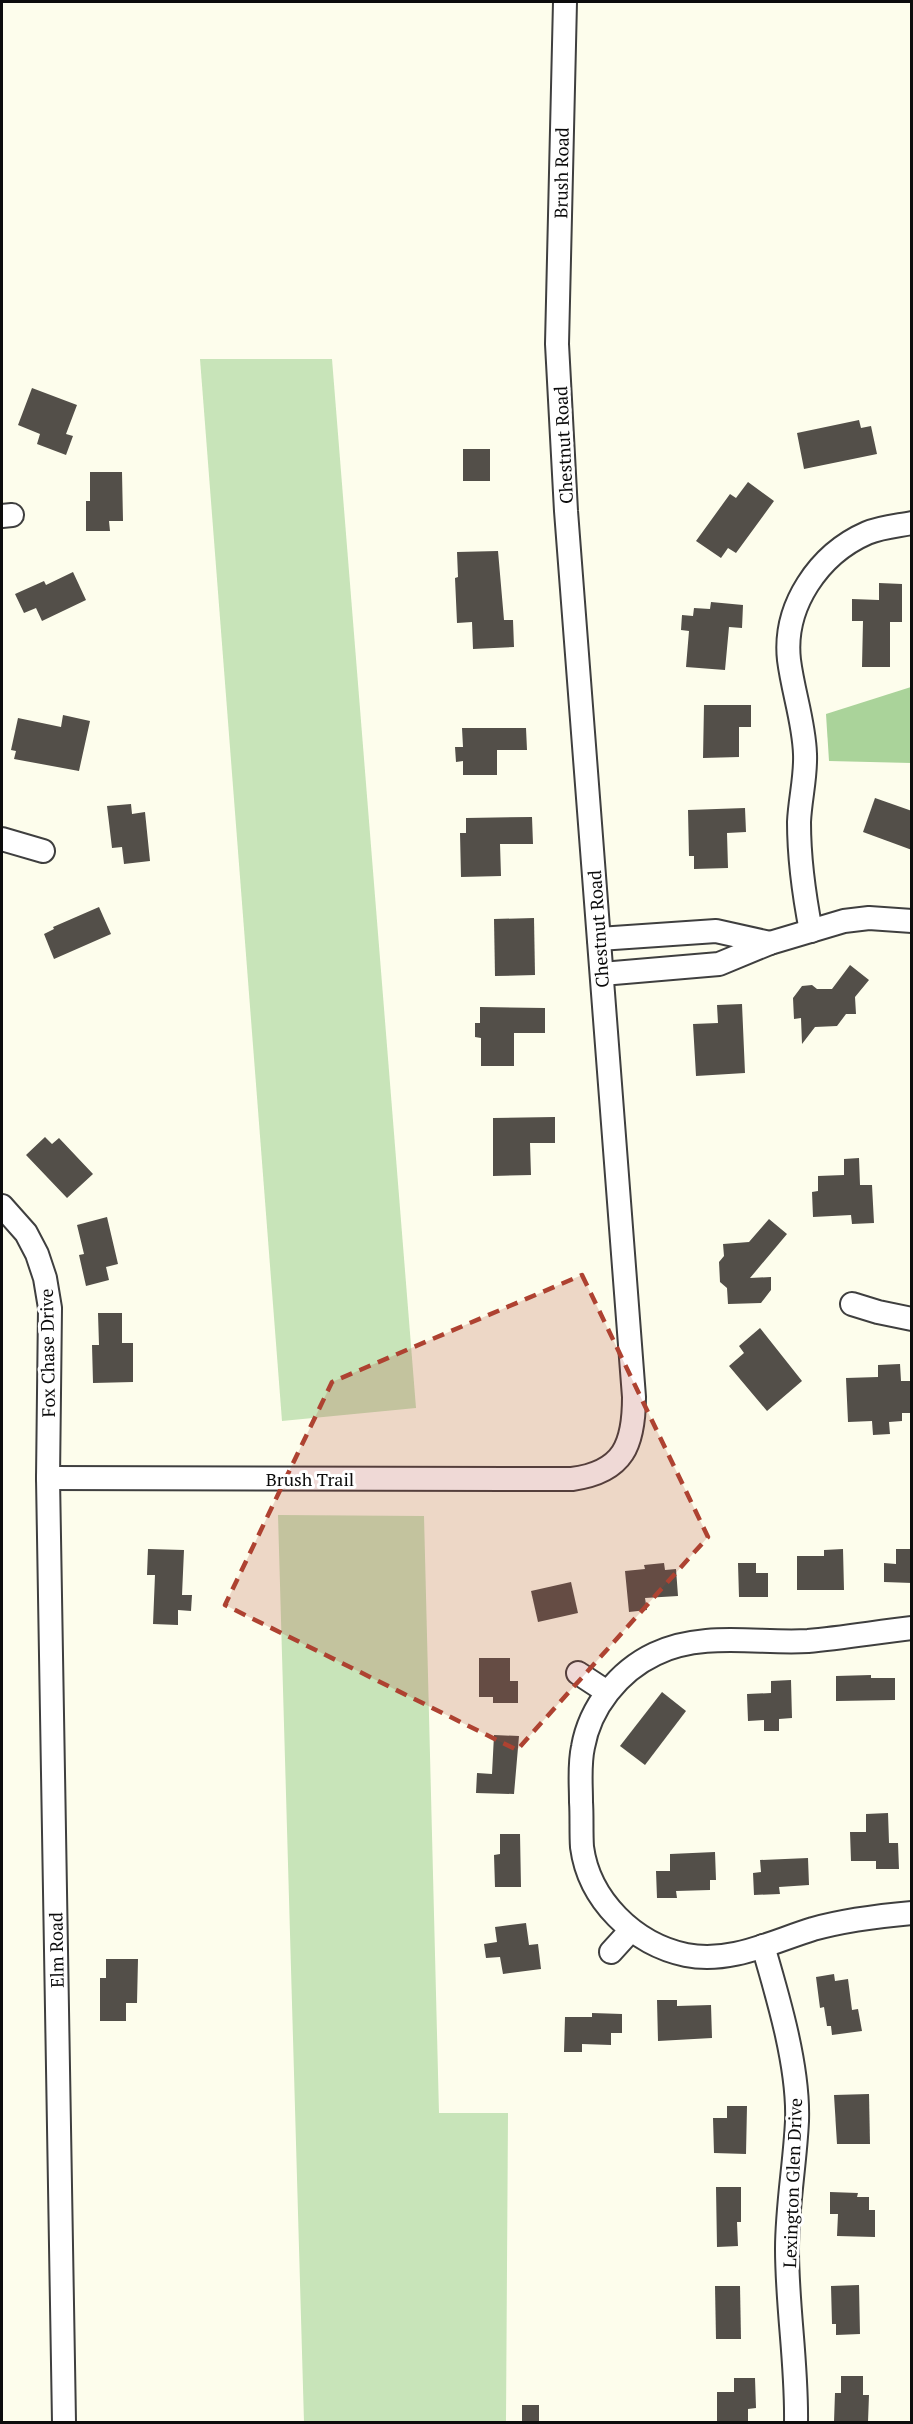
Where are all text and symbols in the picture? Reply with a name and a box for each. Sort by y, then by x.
street label: Brush Road [548,127,574,219]
street label: Chestnut Road [548,385,578,505]
street label: Chestnut Road [582,869,614,989]
street label: Fox Chase Drive [34,1288,60,1418]
street label: Brush Trail [266,1467,354,1491]
street label: Elm Road [43,1912,69,1988]
street label: Lexington Glen Drive [777,2098,807,2268]

